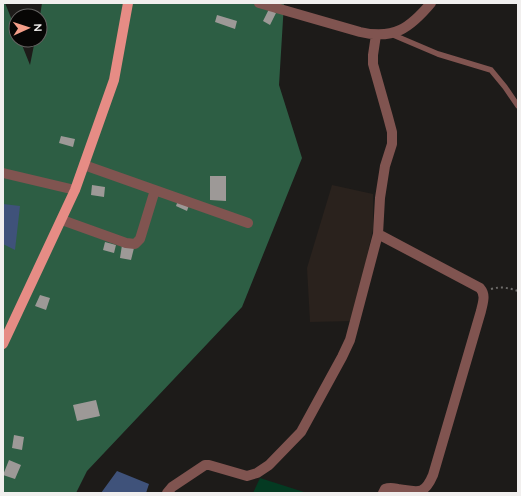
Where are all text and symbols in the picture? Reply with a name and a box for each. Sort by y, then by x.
north arrow [8,8,48,48]
text: N [31,23,45,32]

